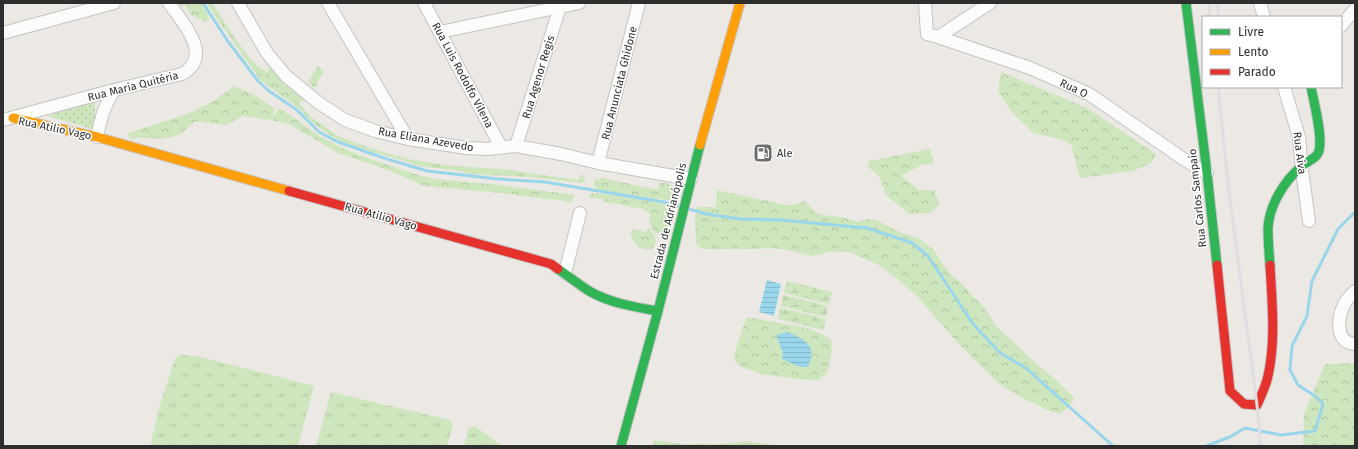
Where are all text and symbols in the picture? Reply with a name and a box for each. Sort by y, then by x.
legend [1202,16,1342,88]
street label: Rua Luis Rodolfo Vilena [429,20,496,130]
street label: Rua Anunciata Ghidone [599,25,640,141]
text: Livre [1238,25,1264,39]
street label: Rua Agenor Regis [520,34,557,120]
text: Lento [1238,45,1268,59]
text: Parado [1238,65,1276,79]
street label: Rua Maria Quitéria [86,69,180,104]
street label: Rua O [1058,76,1090,101]
street label: Rua Atilio Vago [17,114,93,143]
street label: Rua Eliana Azevedo [377,125,475,154]
street label: Rua Aíva [1290,131,1309,175]
fuel station icon: Ale [752,142,774,164]
place label: Ale [777,147,792,160]
street label: Rua Carlos Sampaio [1186,148,1209,248]
street label: Estrada de Adrianópolis [648,162,689,281]
street label: Rua Atilio Vago [343,200,418,233]

